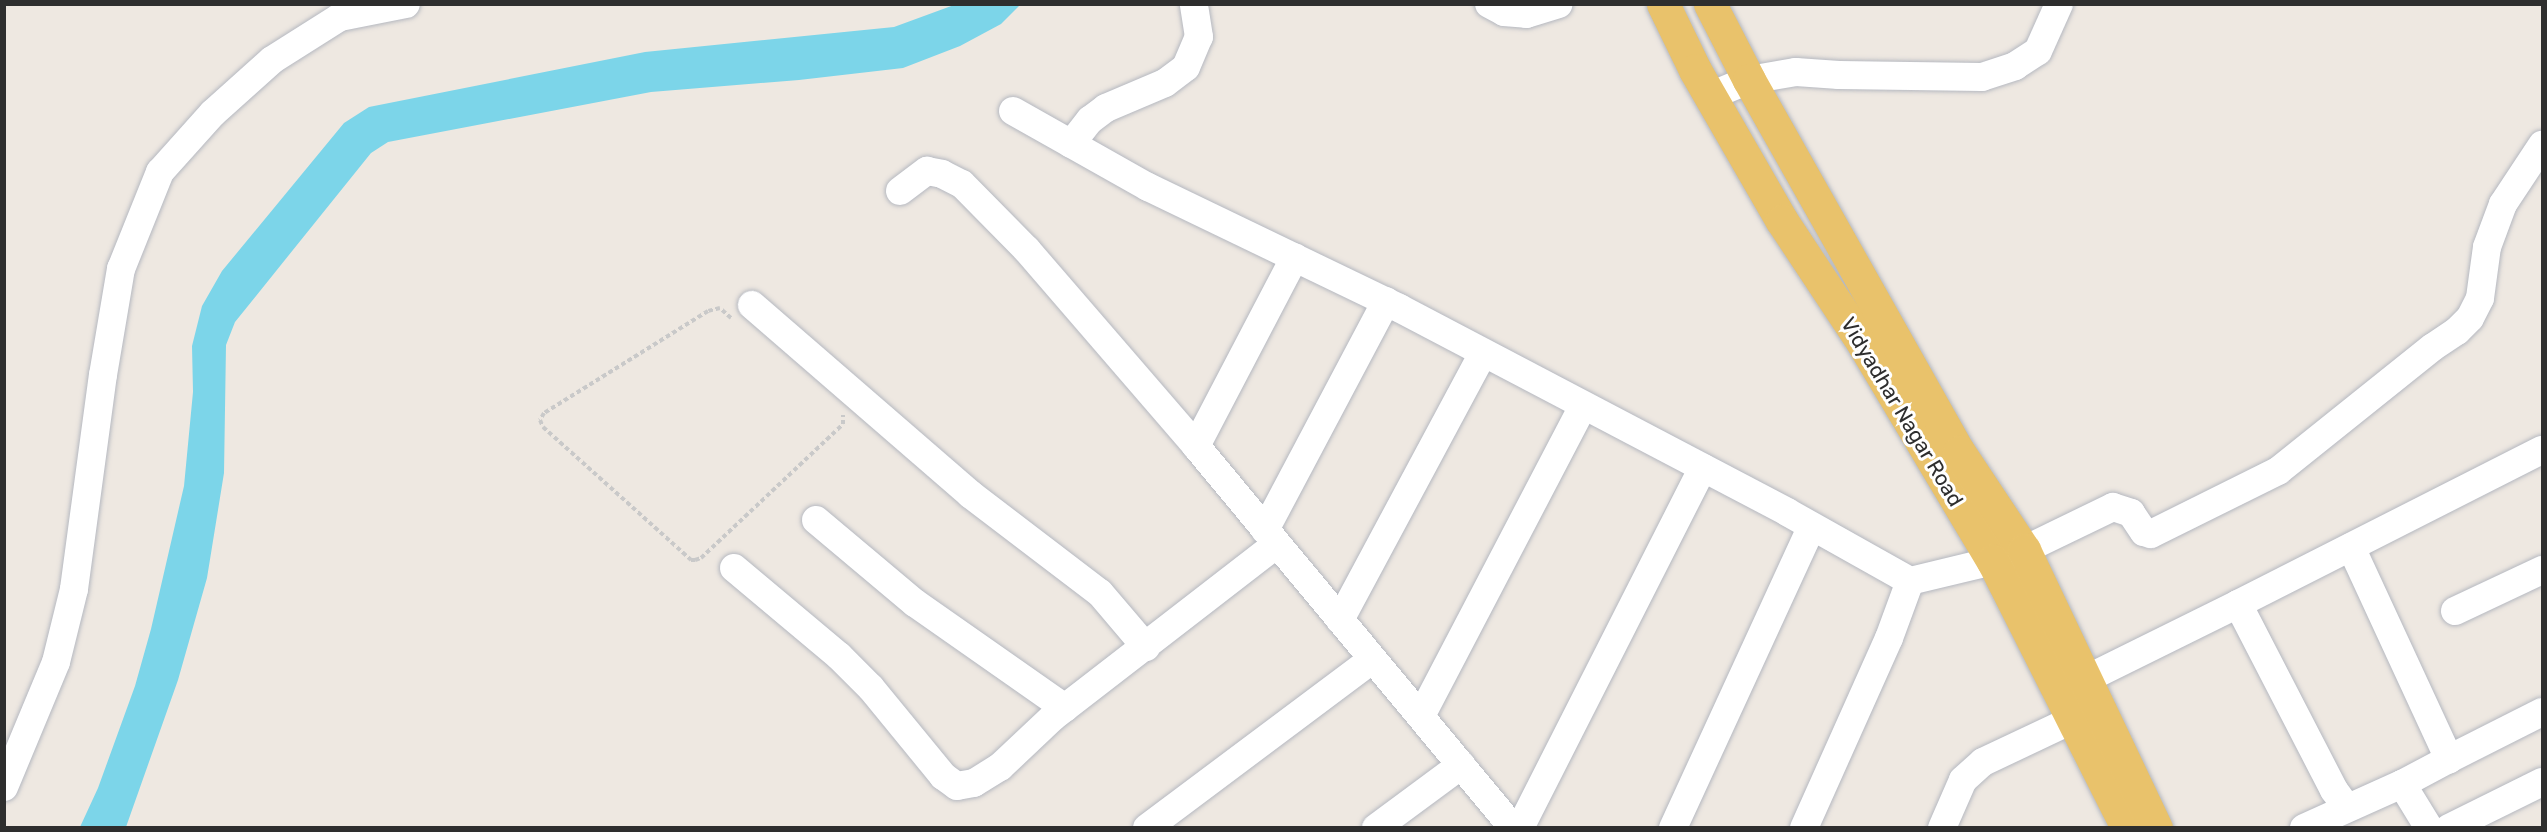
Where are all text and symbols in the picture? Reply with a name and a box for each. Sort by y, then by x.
street label: Vidyadhar Nagar Road [1835,312,1969,512]

